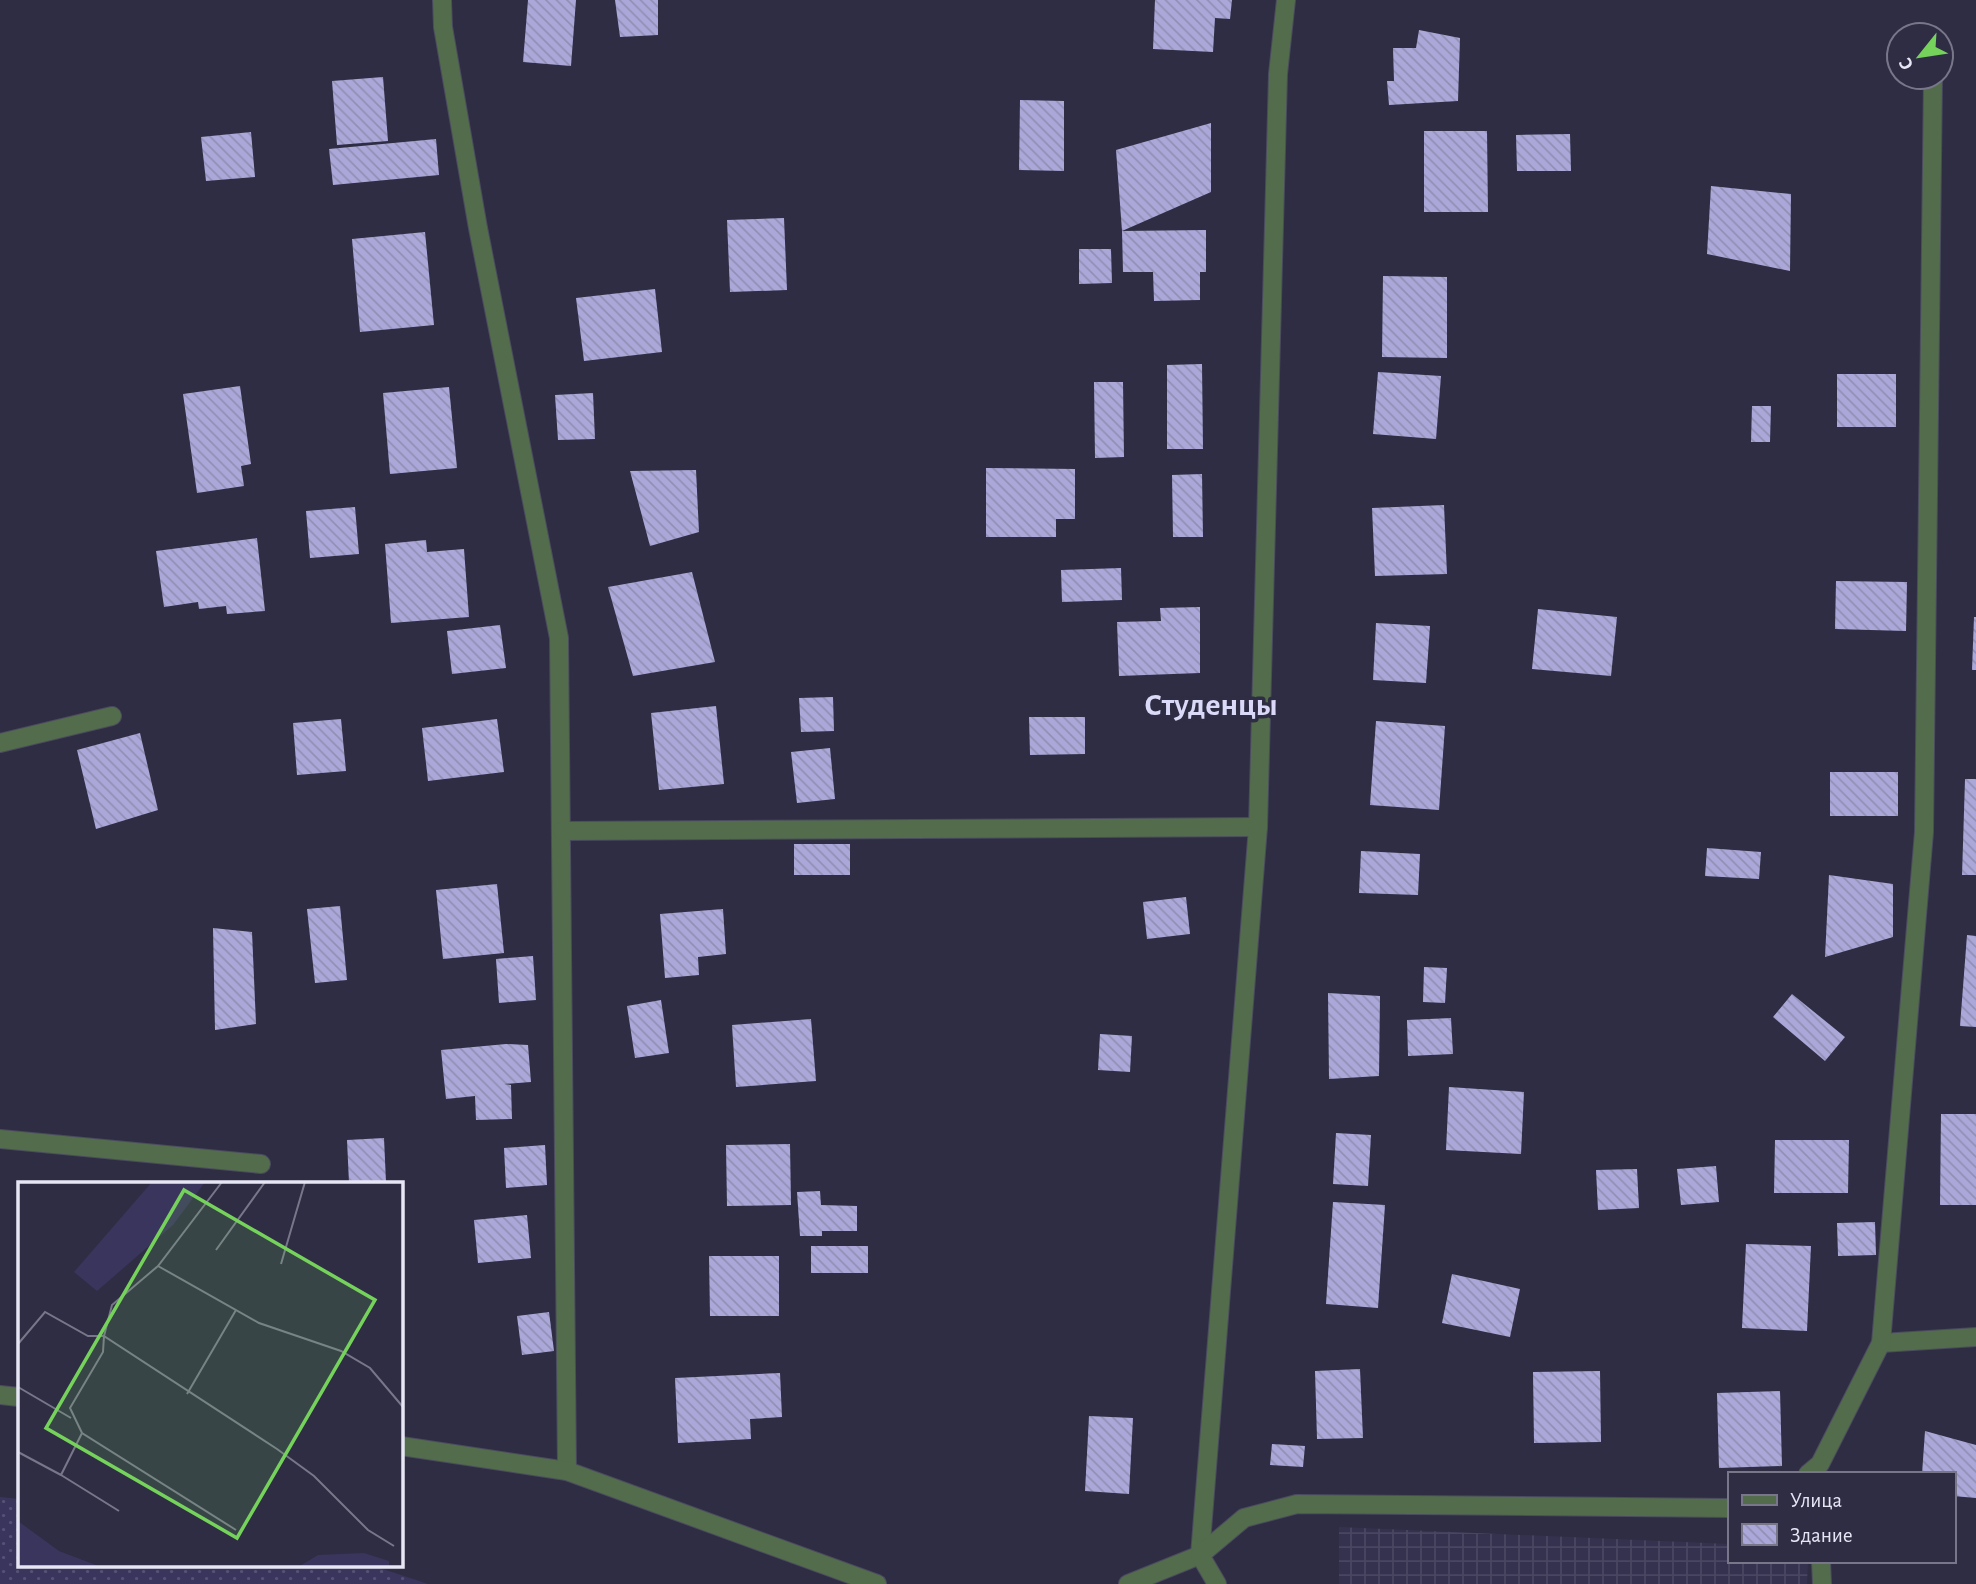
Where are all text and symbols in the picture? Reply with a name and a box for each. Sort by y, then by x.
north arrow [1885,21,1955,91]
text: С [1896,54,1917,73]
district label: Студенцы [1144,689,1278,721]
inset map [18,1182,402,1566]
legend [1728,1472,1955,1563]
text: Улица [1790,1490,1843,1511]
text: Здание [1790,1525,1853,1546]

